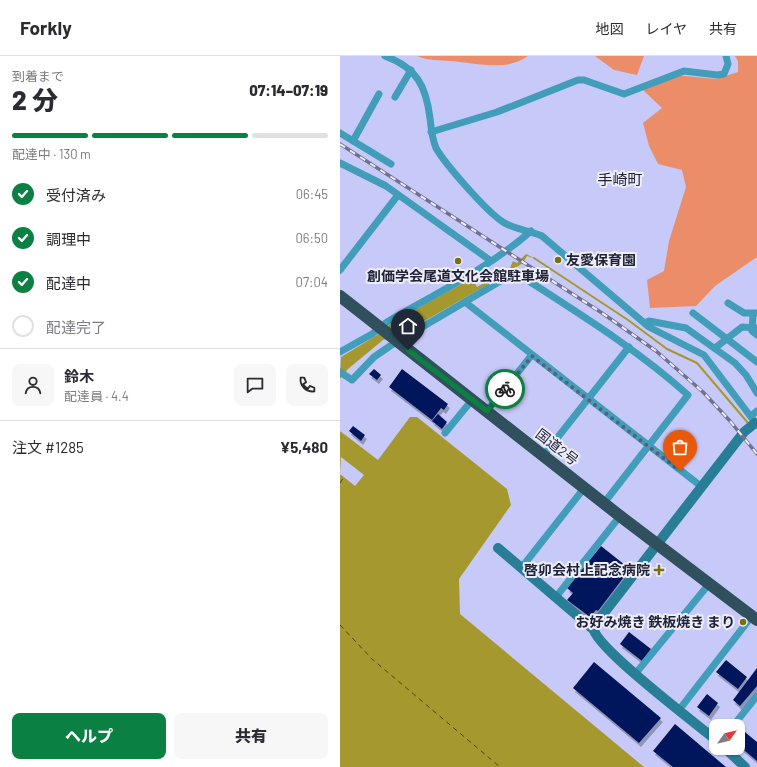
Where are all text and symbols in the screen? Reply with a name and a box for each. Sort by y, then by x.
text: Forkly [20,16,72,39]
text: 地図 [595,20,623,37]
text: レイヤ [645,20,687,37]
text: 共有 [709,20,737,37]
text: 到着まで [12,68,64,84]
text: 07:14–07:19 [249,81,328,99]
text: 2 分 [12,84,58,115]
text: 配達中 · 130 m [12,146,91,162]
district label: 手崎町 [597,170,643,188]
icon: check [12,183,34,205]
text: 受付済み [46,186,106,204]
text: 06:45 [296,186,328,202]
icon: check [12,227,34,249]
text: 調理中 [46,230,91,248]
text: 06:50 [296,230,328,246]
place label: 友愛保育園 [566,251,636,268]
marker: 友愛保育園 [553,255,563,265]
marker: 創価学会尾道文化会館駐車場 [453,256,463,266]
place label: 創価学会尾道文化会館駐車場 [367,267,549,284]
icon: check [12,271,34,293]
text: 配達中 [46,274,91,292]
text: 07:04 [296,274,328,290]
pin [391,309,425,350]
icon: home [397,315,419,337]
text: 配達完了 [46,318,106,336]
button: person [12,364,54,406]
button: chat [234,364,276,406]
button: phone [286,364,328,406]
text: 鈴木 [64,367,94,385]
courier [485,369,525,409]
icon: bike [494,378,516,400]
text: 配達員 · 4.4 [64,388,129,404]
street label: 国道2号 [533,425,582,469]
pin [663,430,697,471]
icon: bag [669,436,691,458]
text: 注文 #1285 [12,438,84,456]
text: ¥5,480 [280,438,328,456]
place label: 啓卯会村上記念病院 [524,561,650,578]
marker: 啓卯会村上記念病院 [653,564,665,576]
place label: お好み焼き 鉄板焼き まり [575,613,735,630]
marker: お好み焼き 鉄板焼き まり [738,617,748,627]
button: ヘルプ [12,713,166,759]
button: 共有 [174,713,328,759]
north arrow [709,719,745,755]
map controls [709,719,745,755]

